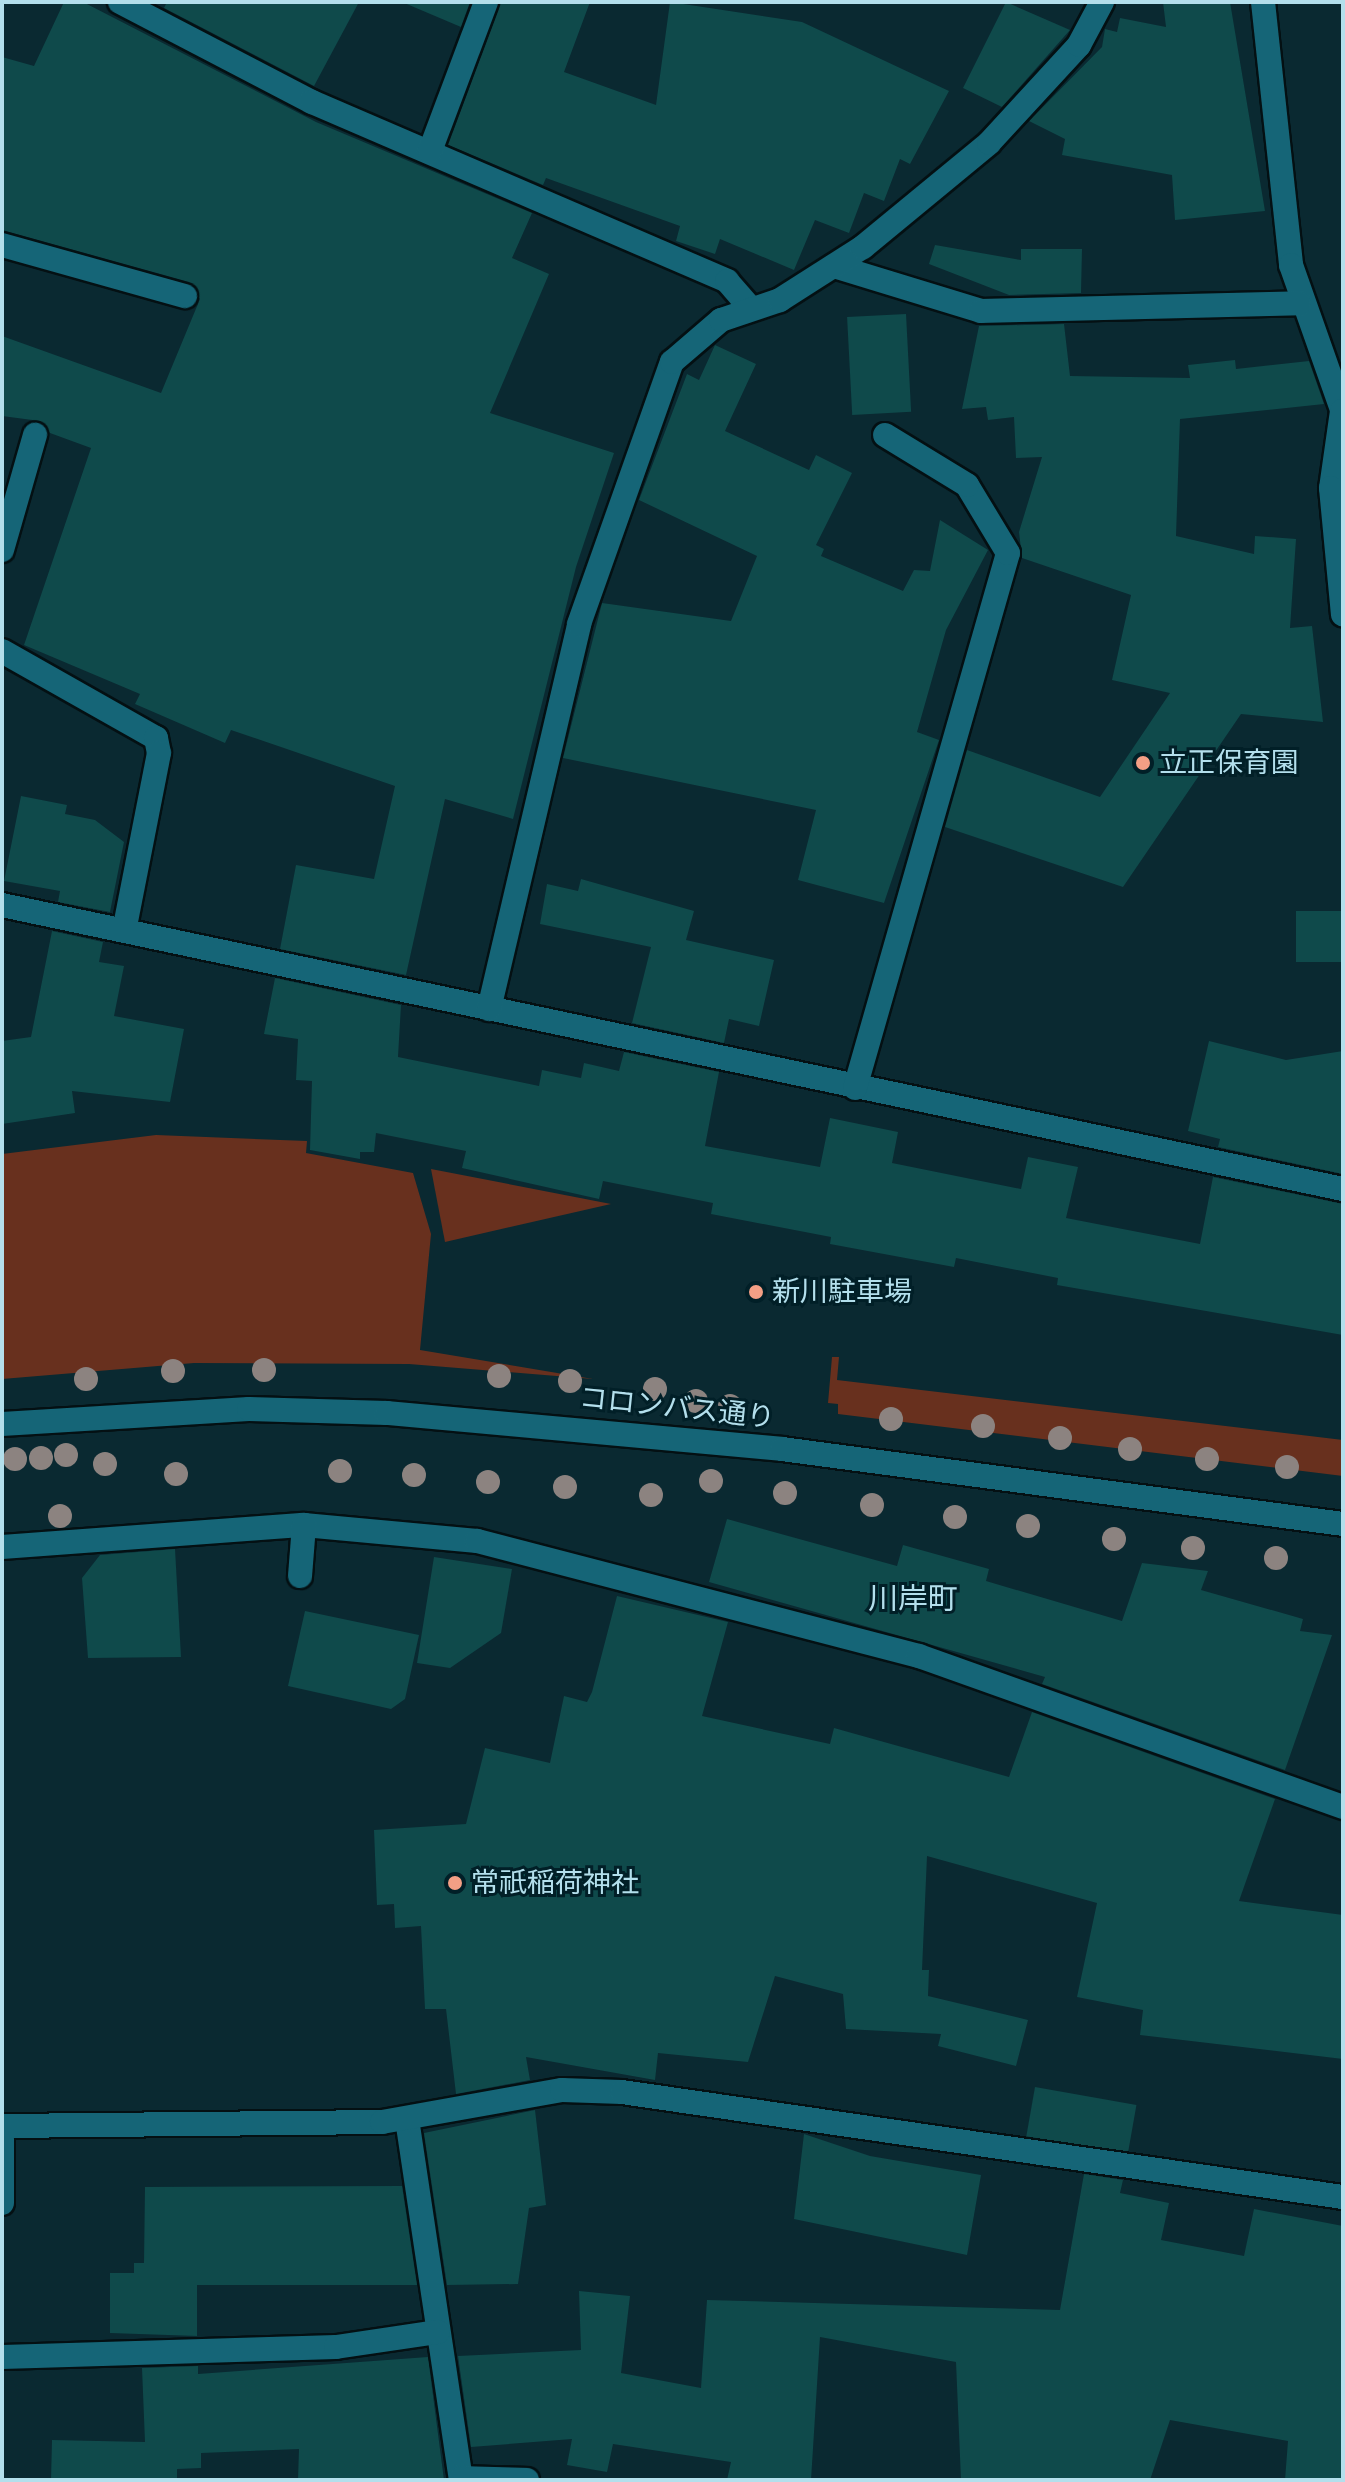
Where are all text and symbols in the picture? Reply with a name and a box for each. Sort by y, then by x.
place label: 立正保育園 [1159,746,1299,780]
marker: 立正保育園 [1134,754,1152,772]
place label: 新川駐車場 [772,1275,912,1309]
marker: 新川駐車場 [747,1283,765,1301]
street label: コロンバス通り [578,1381,776,1435]
district label: 川岸町 [868,1581,958,1617]
place label: 常祇稲荷神社 [471,1866,639,1900]
marker: 常祇稲荷神社 [446,1874,464,1892]

